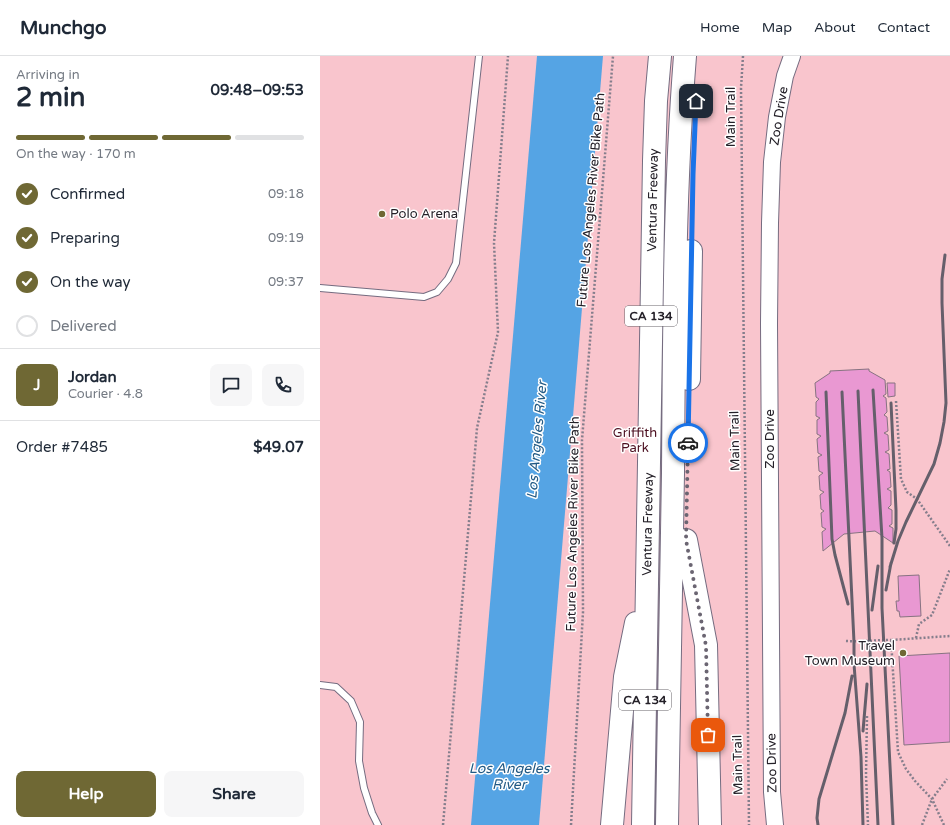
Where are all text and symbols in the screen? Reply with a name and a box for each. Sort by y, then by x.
text: Munchgo [20,17,107,39]
text: Home [700,19,740,36]
text: Map [762,19,792,36]
text: About [814,19,856,36]
text: Contact [878,19,930,36]
text: Arriving in [16,67,80,83]
text: 09:48–09:53 [211,81,304,99]
text: 2 min [16,82,85,113]
pin [679,84,713,118]
street label: Zoo Drive [766,85,792,147]
street label: Main Trail [723,87,739,147]
icon: home [685,90,707,112]
street label: Future Los Angeles River Bike Path [574,92,608,308]
text: On the way · 170 m [16,146,136,162]
street label: Ventura Freeway [644,148,662,252]
icon: check [16,183,38,205]
text: Confirmed [50,185,125,203]
text: 09:18 [268,186,304,202]
place label: Polo Arena [390,206,458,222]
marker: Polo Arena [377,209,387,219]
icon: check [16,227,38,249]
text: Preparing [50,229,120,247]
text: 09:19 [268,230,304,246]
icon: check [16,271,38,293]
text: On the way [50,273,130,291]
text: 09:37 [268,274,304,290]
road number: CA 134 [625,306,677,326]
text: Delivered [50,317,117,335]
button: chat [210,364,252,406]
button: phone [262,364,304,406]
text: Jordan [68,368,117,386]
text: J [34,376,41,394]
water label: Los Angeles River [523,379,551,500]
text: Courier · 4.8 [68,386,143,402]
street label: Zoo Drive [762,409,778,469]
street label: Main Trail [726,411,744,471]
street label: Future Los Angeles River Bike Path [563,416,583,632]
courier [668,423,708,463]
park label: Griffith Park [613,425,657,456]
icon: car [677,432,699,454]
text: Order #7485 [16,438,108,456]
text: $49.07 [253,438,304,456]
street label: Ventura Freeway [639,472,657,576]
place label: Travel Town Museum [805,638,895,669]
marker: Travel Town Museum [898,648,908,658]
road number: CA 134 [619,690,671,710]
pin [691,718,725,752]
icon: bag [697,724,719,746]
street label: Zoo Drive [763,733,781,793]
street label: Main Trail [729,735,747,795]
water label: Los Angeles River [469,760,551,793]
button: Help [16,771,156,817]
button: Share [164,771,304,817]

